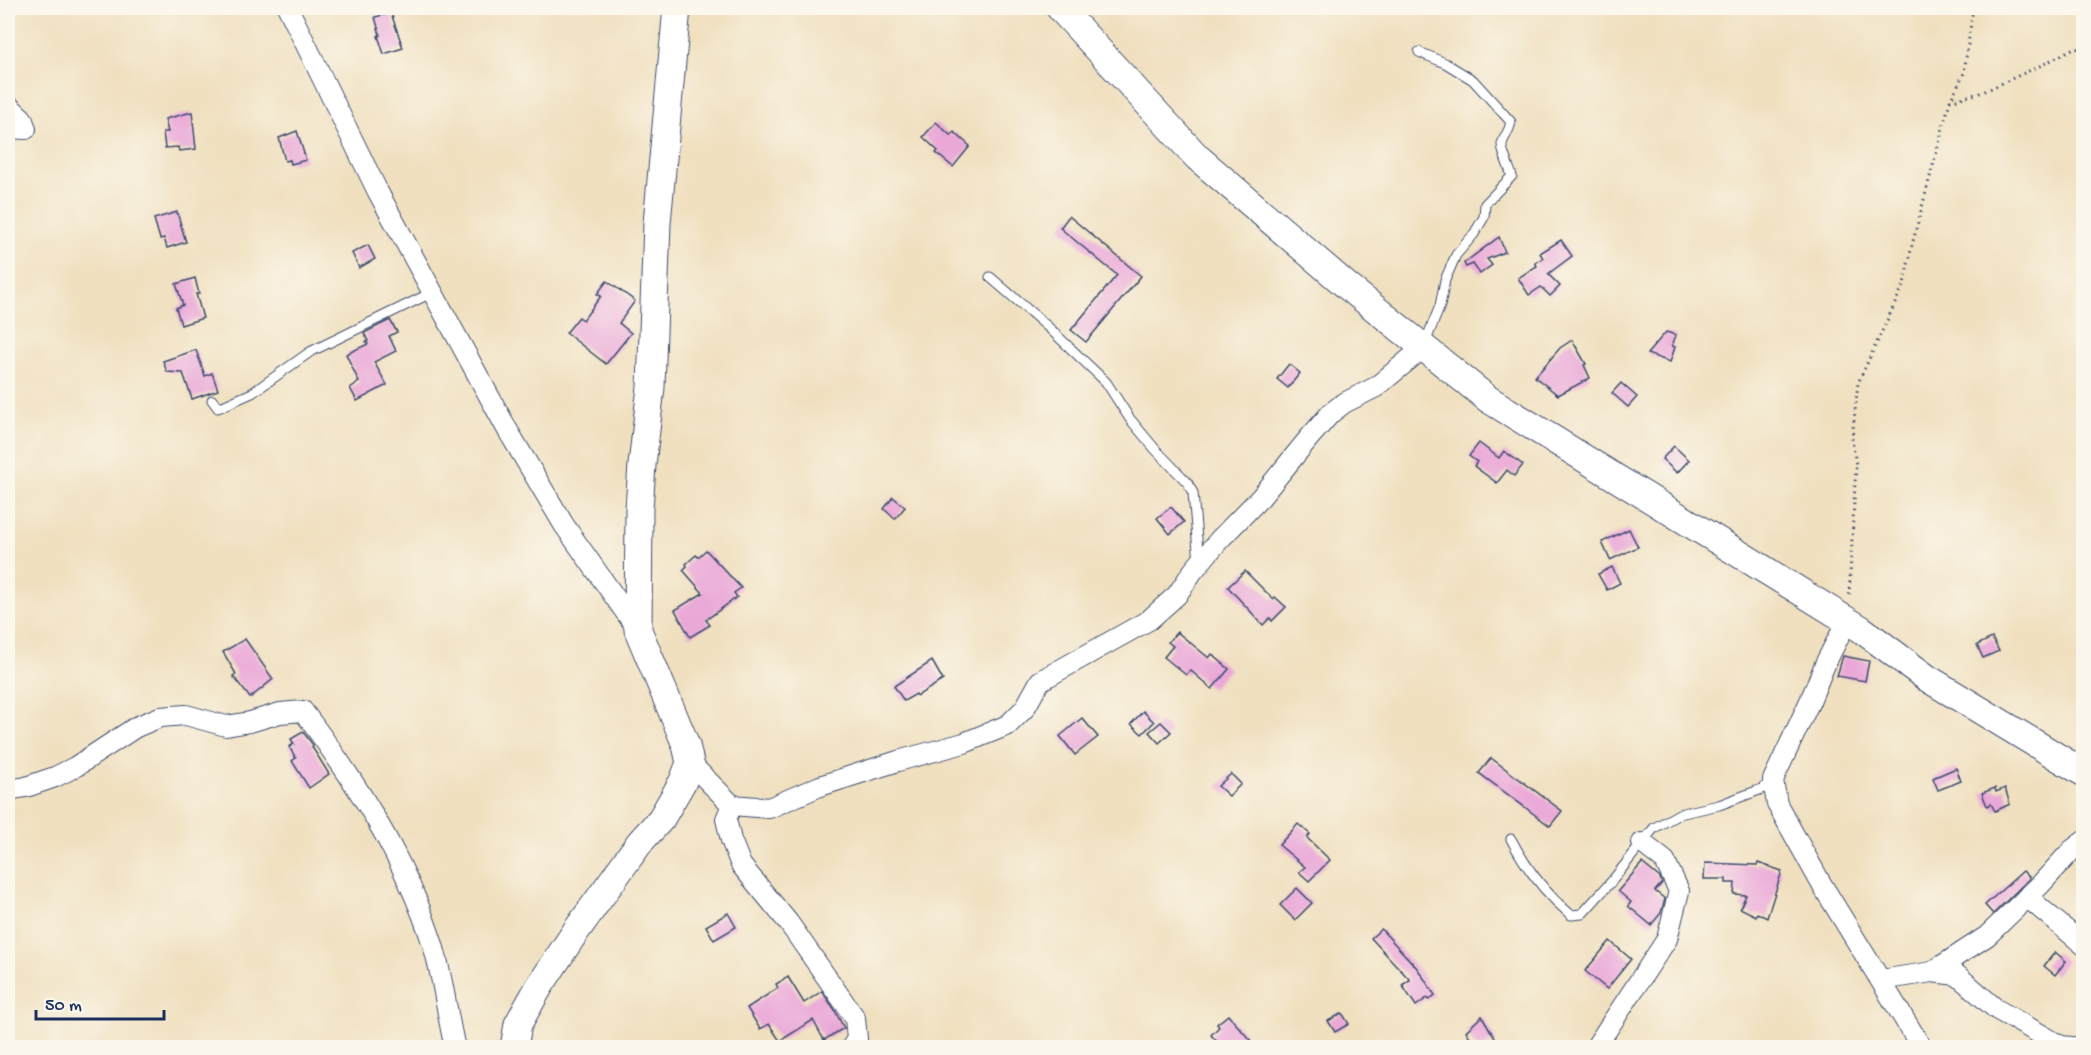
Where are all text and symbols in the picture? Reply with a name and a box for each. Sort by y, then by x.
scale bar [36,983,164,1021]
text: 50 m [45,996,82,1017]

